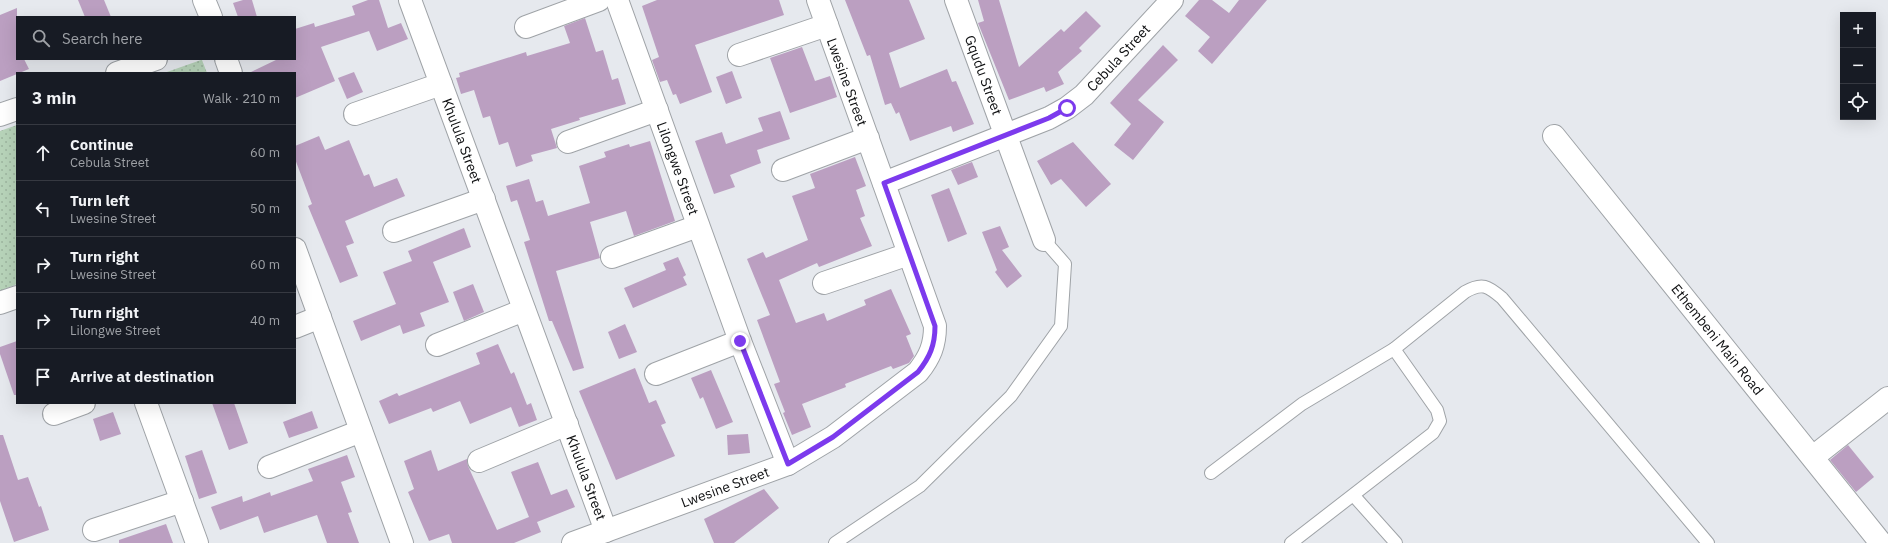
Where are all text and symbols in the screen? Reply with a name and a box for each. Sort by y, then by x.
map controls [1840,12,1876,120]
button: + [1840,12,1876,48]
search box [16,16,296,60]
street label: Cebula Street [1083,20,1154,95]
icon: search [30,27,52,49]
text: Search here [62,29,142,48]
street label: Gqudu Street [961,33,1006,118]
street label: Lwesine Street [823,35,871,129]
button: − [1840,48,1876,84]
button: locate [1840,84,1876,120]
text: 3 min [32,87,76,109]
text: Walk · 210 m [203,90,280,107]
street label: Khulula Street [438,96,486,186]
route start [1058,99,1076,117]
street label: Lilongwe Street [653,119,703,217]
text: Continue [70,135,134,154]
icon: ahead [32,142,54,164]
text: 60 m [250,144,280,161]
text: Cebula Street [70,154,149,171]
text: Turn left [70,191,130,210]
icon: left [32,198,54,220]
text: 50 m [250,200,280,217]
text: Lwesine Street [70,210,156,227]
text: Turn right [70,247,139,266]
icon: right [32,254,54,276]
text: 60 m [250,256,280,273]
text: Lwesine Street [70,266,156,283]
street label: Ethembeni Main Road [1667,280,1768,399]
text: Turn right [70,303,139,322]
icon: right [32,310,54,332]
text: 40 m [250,312,280,329]
text: Lilongwe Street [70,322,161,339]
route end [731,332,749,350]
icon: arrive [32,366,54,388]
text: Arrive at destination [70,367,214,386]
street label: Khulula Street [562,432,610,523]
street label: Lwesine Street [678,463,772,512]

